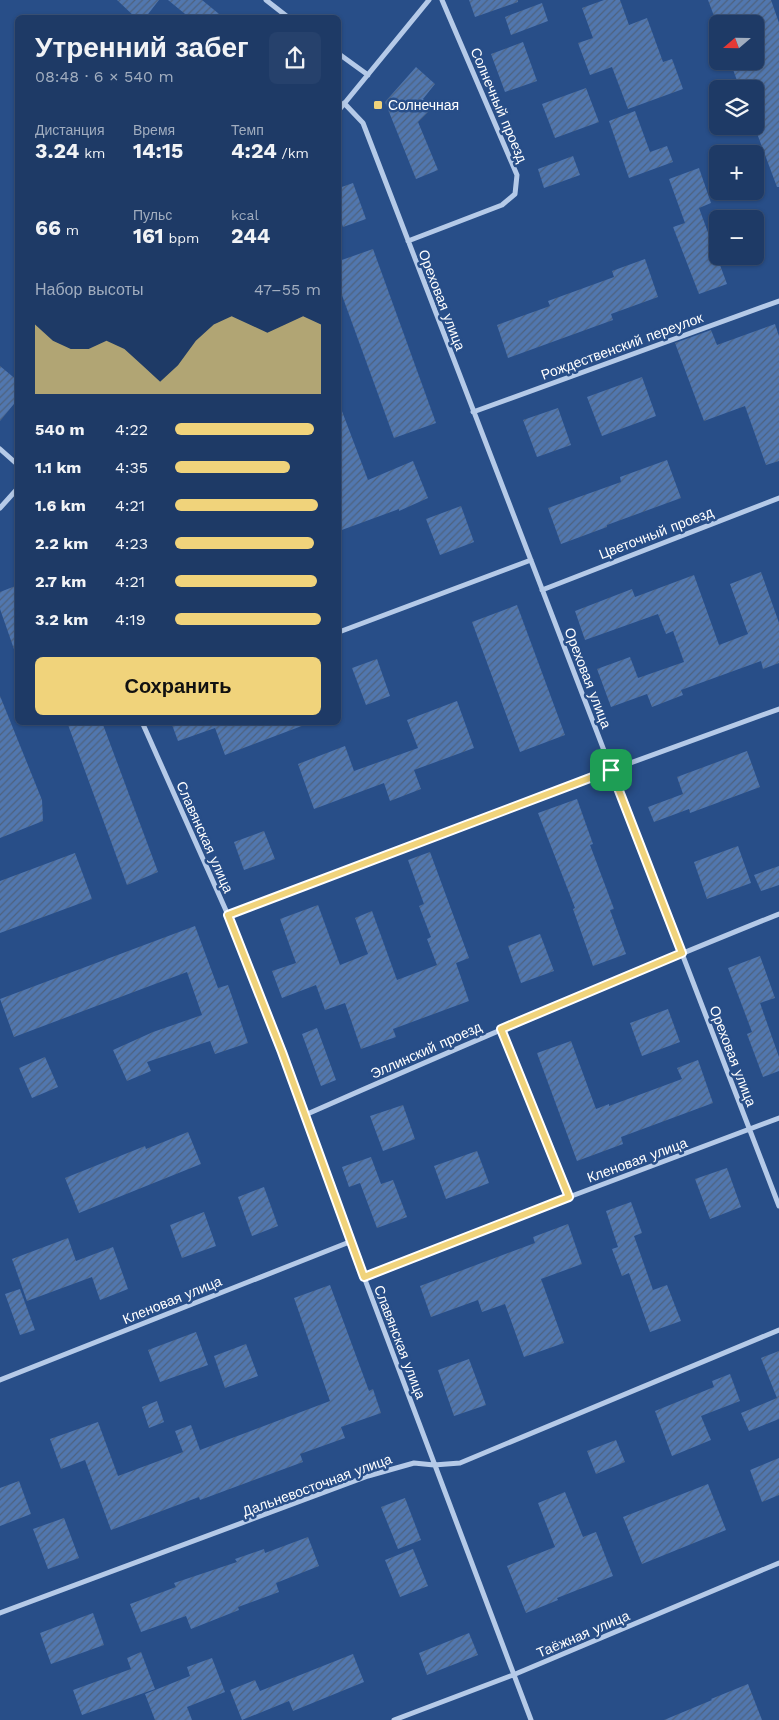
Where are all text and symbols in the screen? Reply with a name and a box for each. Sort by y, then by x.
north arrow [709,15,764,70]
map controls [709,15,764,265]
text: Утренний забег [35,31,249,64]
button: share [269,32,321,84]
street label: Солнечный проезд [468,45,530,165]
text: 08:48 · 6 × 540 m [35,67,174,86]
button: layers [709,80,764,135]
place label: Солнечная [388,97,459,113]
marker: Солнечная [372,99,384,111]
text: Дистанция [35,122,105,138]
text: Время [133,122,175,138]
text: Темп [231,122,264,138]
text: 3.24 [35,138,79,163]
text: 14:15 [133,138,183,163]
text: 4:24 [231,138,277,163]
text: km [79,145,105,161]
text: /km [277,145,309,161]
button: + [709,145,764,200]
text: Пульс [133,207,172,223]
text: kcal [231,207,259,223]
button: − [709,210,764,265]
text: 66 [35,215,61,240]
text: m [61,222,79,238]
text: 161 [133,223,164,248]
text: 244 [231,223,270,248]
text: bpm [164,230,199,246]
street label: Ореховая улица [415,247,469,353]
text: Набор высоты [35,280,143,299]
text: 47–55 m [254,280,321,299]
street label: Рождественский переулок [539,309,706,383]
text: 540 m [35,420,85,439]
text: 4:22 [115,420,148,439]
text: 1.1 km [35,458,81,477]
text: 4:35 [115,458,148,477]
text: 1.6 km [35,496,86,515]
text: 4:21 [115,496,145,515]
street label: Цветочный проезд [597,504,715,562]
text: 2.2 km [35,534,88,553]
text: 4:23 [115,534,148,553]
text: 2.7 km [35,572,86,591]
text: 4:21 [115,572,145,591]
text: 3.2 km [35,610,88,629]
text: 4:19 [115,610,146,629]
street label: Ореховая улица [561,625,615,731]
button: Сохранить [35,657,321,715]
pin [590,749,632,791]
icon: arrive [597,756,625,784]
street label: Славянская улица [173,779,237,896]
street label: Ореховая улица [706,1003,760,1109]
street label: Эллинский проезд [368,1018,484,1082]
street label: Кленовая улица [585,1134,690,1186]
street label: Кленовая улица [120,1273,224,1327]
street label: Славянская улица [371,1283,429,1401]
street label: Дальневосточная улица [240,1450,394,1519]
street label: Таёжная улица [534,1607,632,1661]

